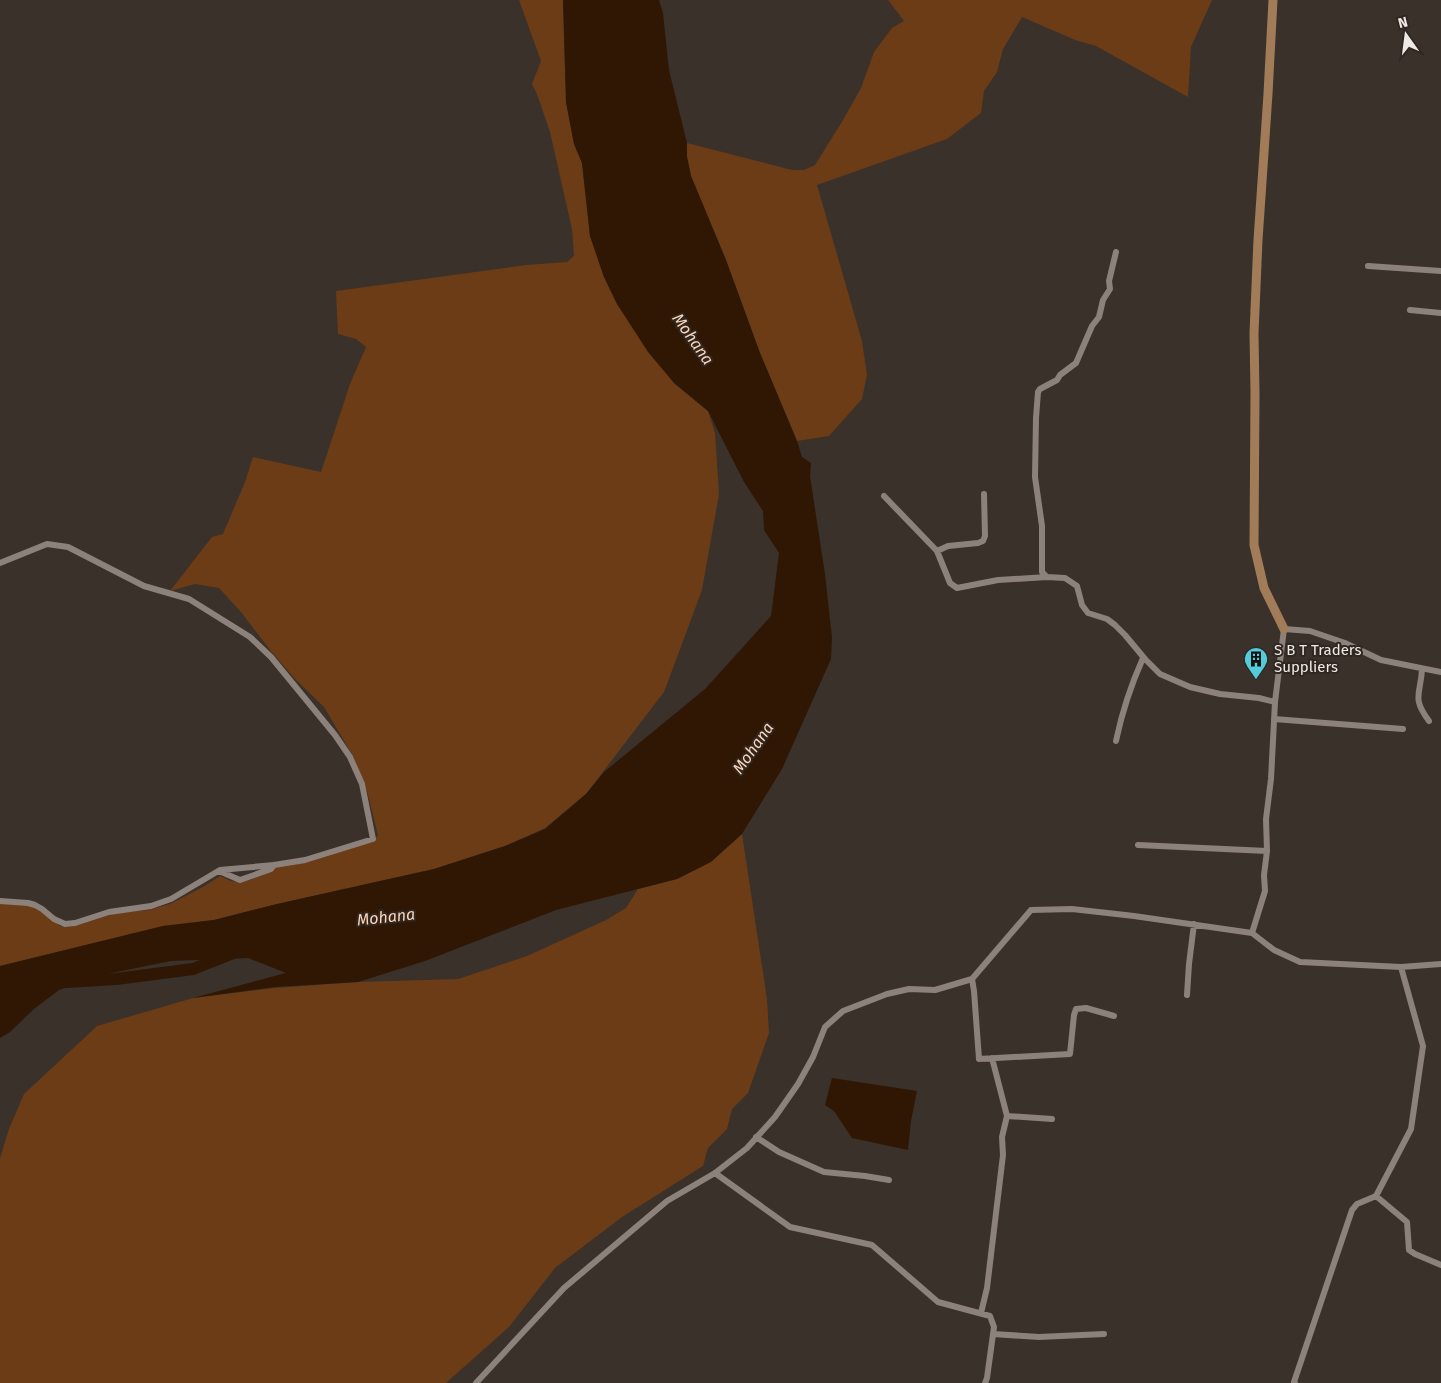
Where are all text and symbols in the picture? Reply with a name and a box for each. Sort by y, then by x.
north arrow [1381,10,1431,60]
text: N [1396,13,1410,32]
water label: Mohana [668,310,718,368]
place label: S B T Traders Suppliers [1274,641,1361,676]
building icon: S B T Traders Suppliers [1243,646,1269,680]
water label: Mohana [728,719,778,777]
water label: Mohana [356,905,416,929]

